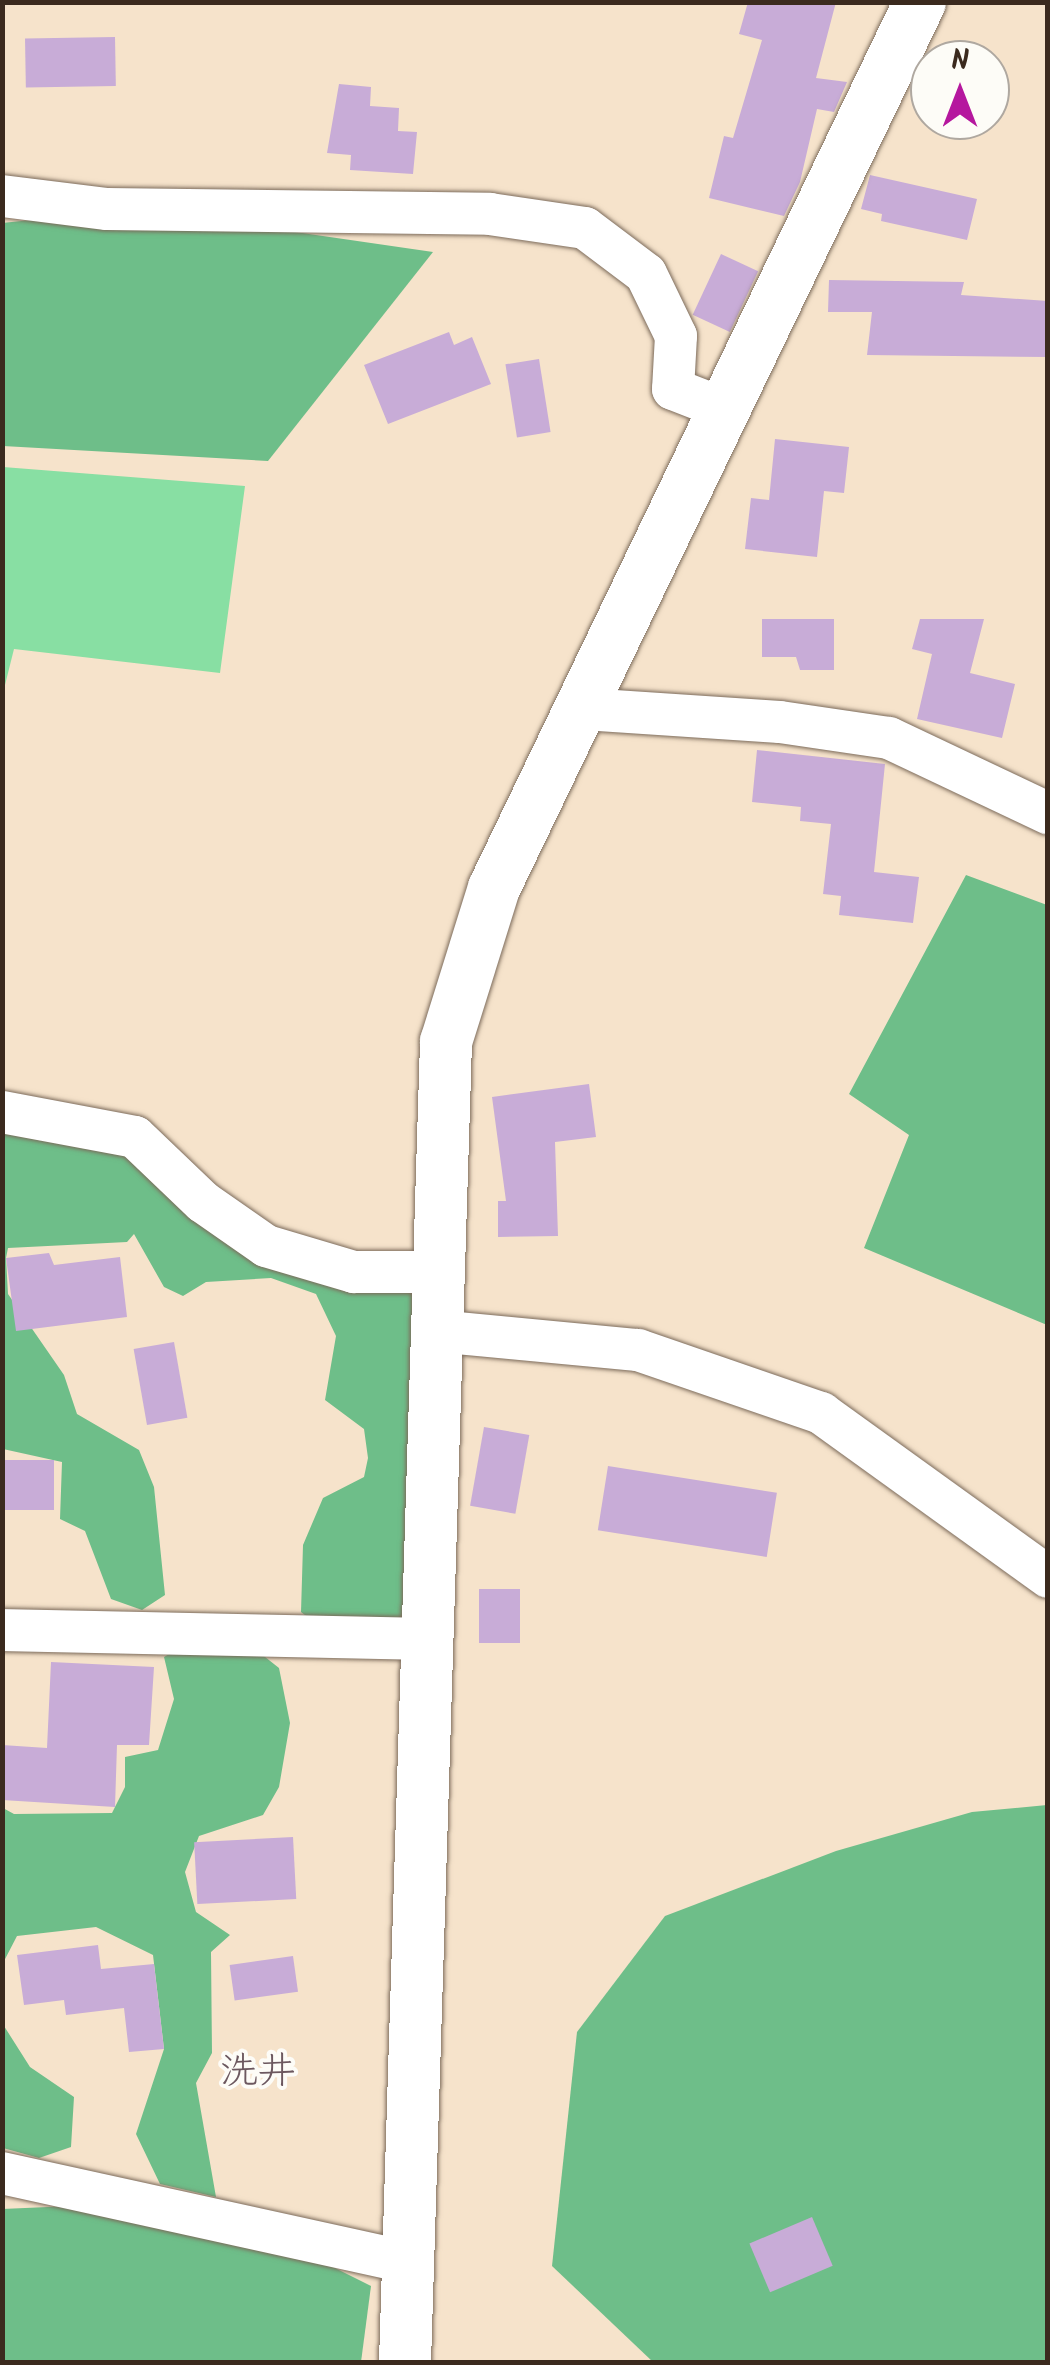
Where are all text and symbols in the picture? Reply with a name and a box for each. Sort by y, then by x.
text: N [951,39,969,84]
north arrow [910,40,1010,140]
district label: 洗井 [220,2051,296,2097]

